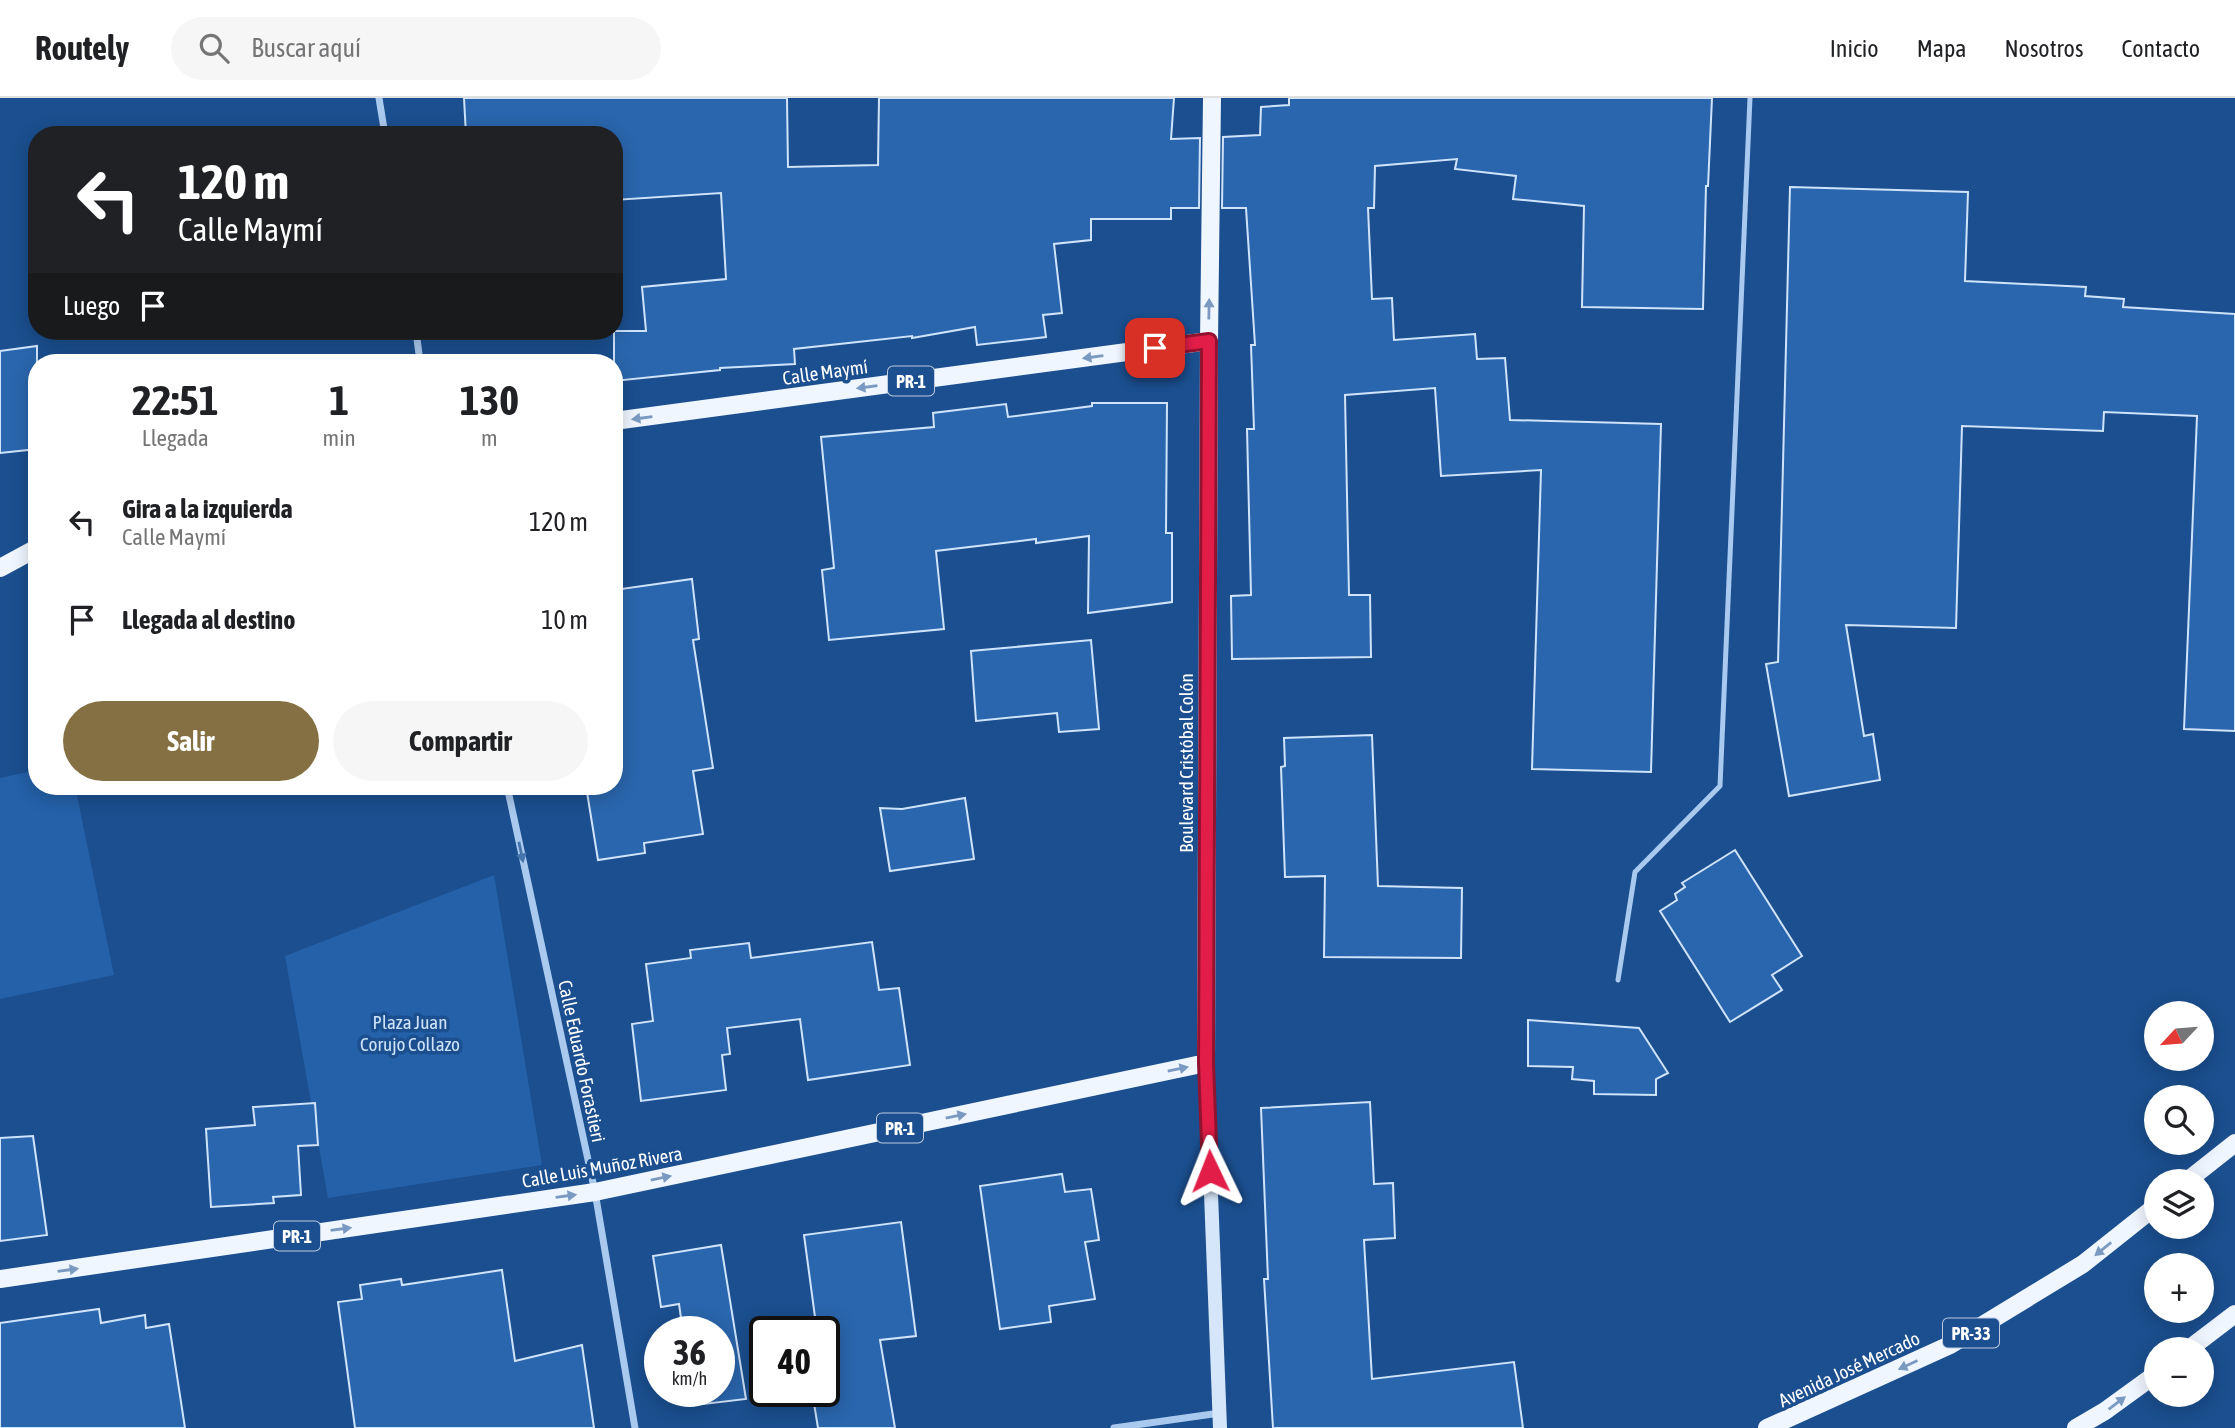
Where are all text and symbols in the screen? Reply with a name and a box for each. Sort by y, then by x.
search box [171,17,661,80]
text: Routely [35,29,129,67]
icon: search [195,29,233,67]
text: Buscar aquí [251,33,361,63]
text: Inicio [1830,35,1879,62]
text: Mapa [1917,35,1966,62]
text: Nosotros [2004,35,2083,62]
text: Contacto [2121,35,2200,62]
text: 120 m [178,153,289,209]
icon: left [63,154,154,245]
text: Calle Maymí [178,211,323,248]
icon: arrive [134,287,172,325]
text: Luego [63,291,120,321]
one-way arrow [1203,298,1215,320]
pin [1125,318,1185,378]
icon: arrive [1136,329,1174,367]
one-way arrow [1081,351,1103,362]
street label: Calle Maymí [781,355,869,389]
road number: PR-1 [888,366,934,396]
text: 22:51 [132,376,219,424]
text: 1 [329,376,349,424]
text: 130 [460,376,519,424]
one-way arrow [856,382,878,393]
one-way arrow [631,412,653,423]
text: Llegada [142,425,209,451]
text: min [323,425,356,451]
text: m [481,425,498,451]
text: Gira a la izquierda [122,494,293,524]
icon: left [63,503,101,541]
text: 120 m [529,507,588,537]
text: Calle Maymí [122,524,226,550]
icon: arrive [63,601,101,639]
text: Llegada al destino [122,605,295,635]
text: 10 m [541,605,588,635]
street label: Boulevard Cristóbal Colón [1175,673,1197,853]
button: Salir [63,701,319,781]
button: Compartir [333,701,588,781]
one-way arrow [516,841,527,863]
street label: Calle Eduardo Forastieri [554,978,610,1144]
north arrow [2144,1001,2214,1071]
map controls [2144,1001,2214,1407]
park label: Plaza Juan Corujo Collazo [360,1011,460,1055]
one-way arrow [1167,1063,1189,1074]
button: search [2144,1085,2214,1155]
one-way arrow [945,1110,967,1121]
road number: PR-1 [877,1113,923,1142]
position arrow [1173,1134,1247,1208]
street label: Calle Luis Muñoz Rivera [520,1142,684,1192]
button: layers [2144,1169,2214,1239]
one-way arrow [650,1173,672,1184]
one-way arrow [555,1191,577,1202]
road number: PR-1 [274,1222,320,1251]
one-way arrow [330,1224,352,1235]
one-way arrow [2094,1241,2112,1256]
button: + [2144,1253,2214,1323]
one-way arrow [57,1264,79,1275]
speed limit sign: 40 [749,1316,840,1407]
road number: PR-33 [1943,1318,1999,1348]
street label: Avenida José Mercado [1775,1327,1923,1411]
text: 36 [673,1332,706,1372]
button: − [2144,1337,2214,1407]
one-way arrow [1898,1359,1918,1371]
text: km/h [672,1368,707,1389]
one-way arrow [2108,1396,2126,1410]

